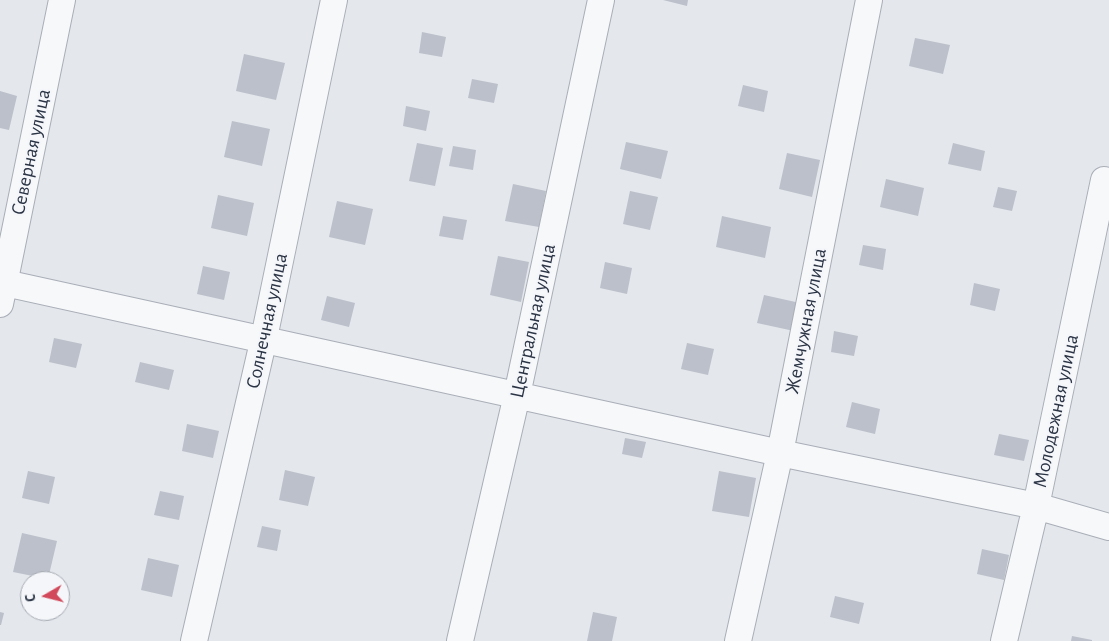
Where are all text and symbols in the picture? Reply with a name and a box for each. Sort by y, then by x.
street label: Северная улица [6,87,56,217]
street label: Центральная улица [505,242,561,400]
street label: Жемчужная улица [780,246,832,396]
street label: Солнечная улица [241,251,293,391]
street label: Молодежная улица [1028,332,1084,490]
north arrow [20,571,70,621]
text: С [24,593,39,603]

